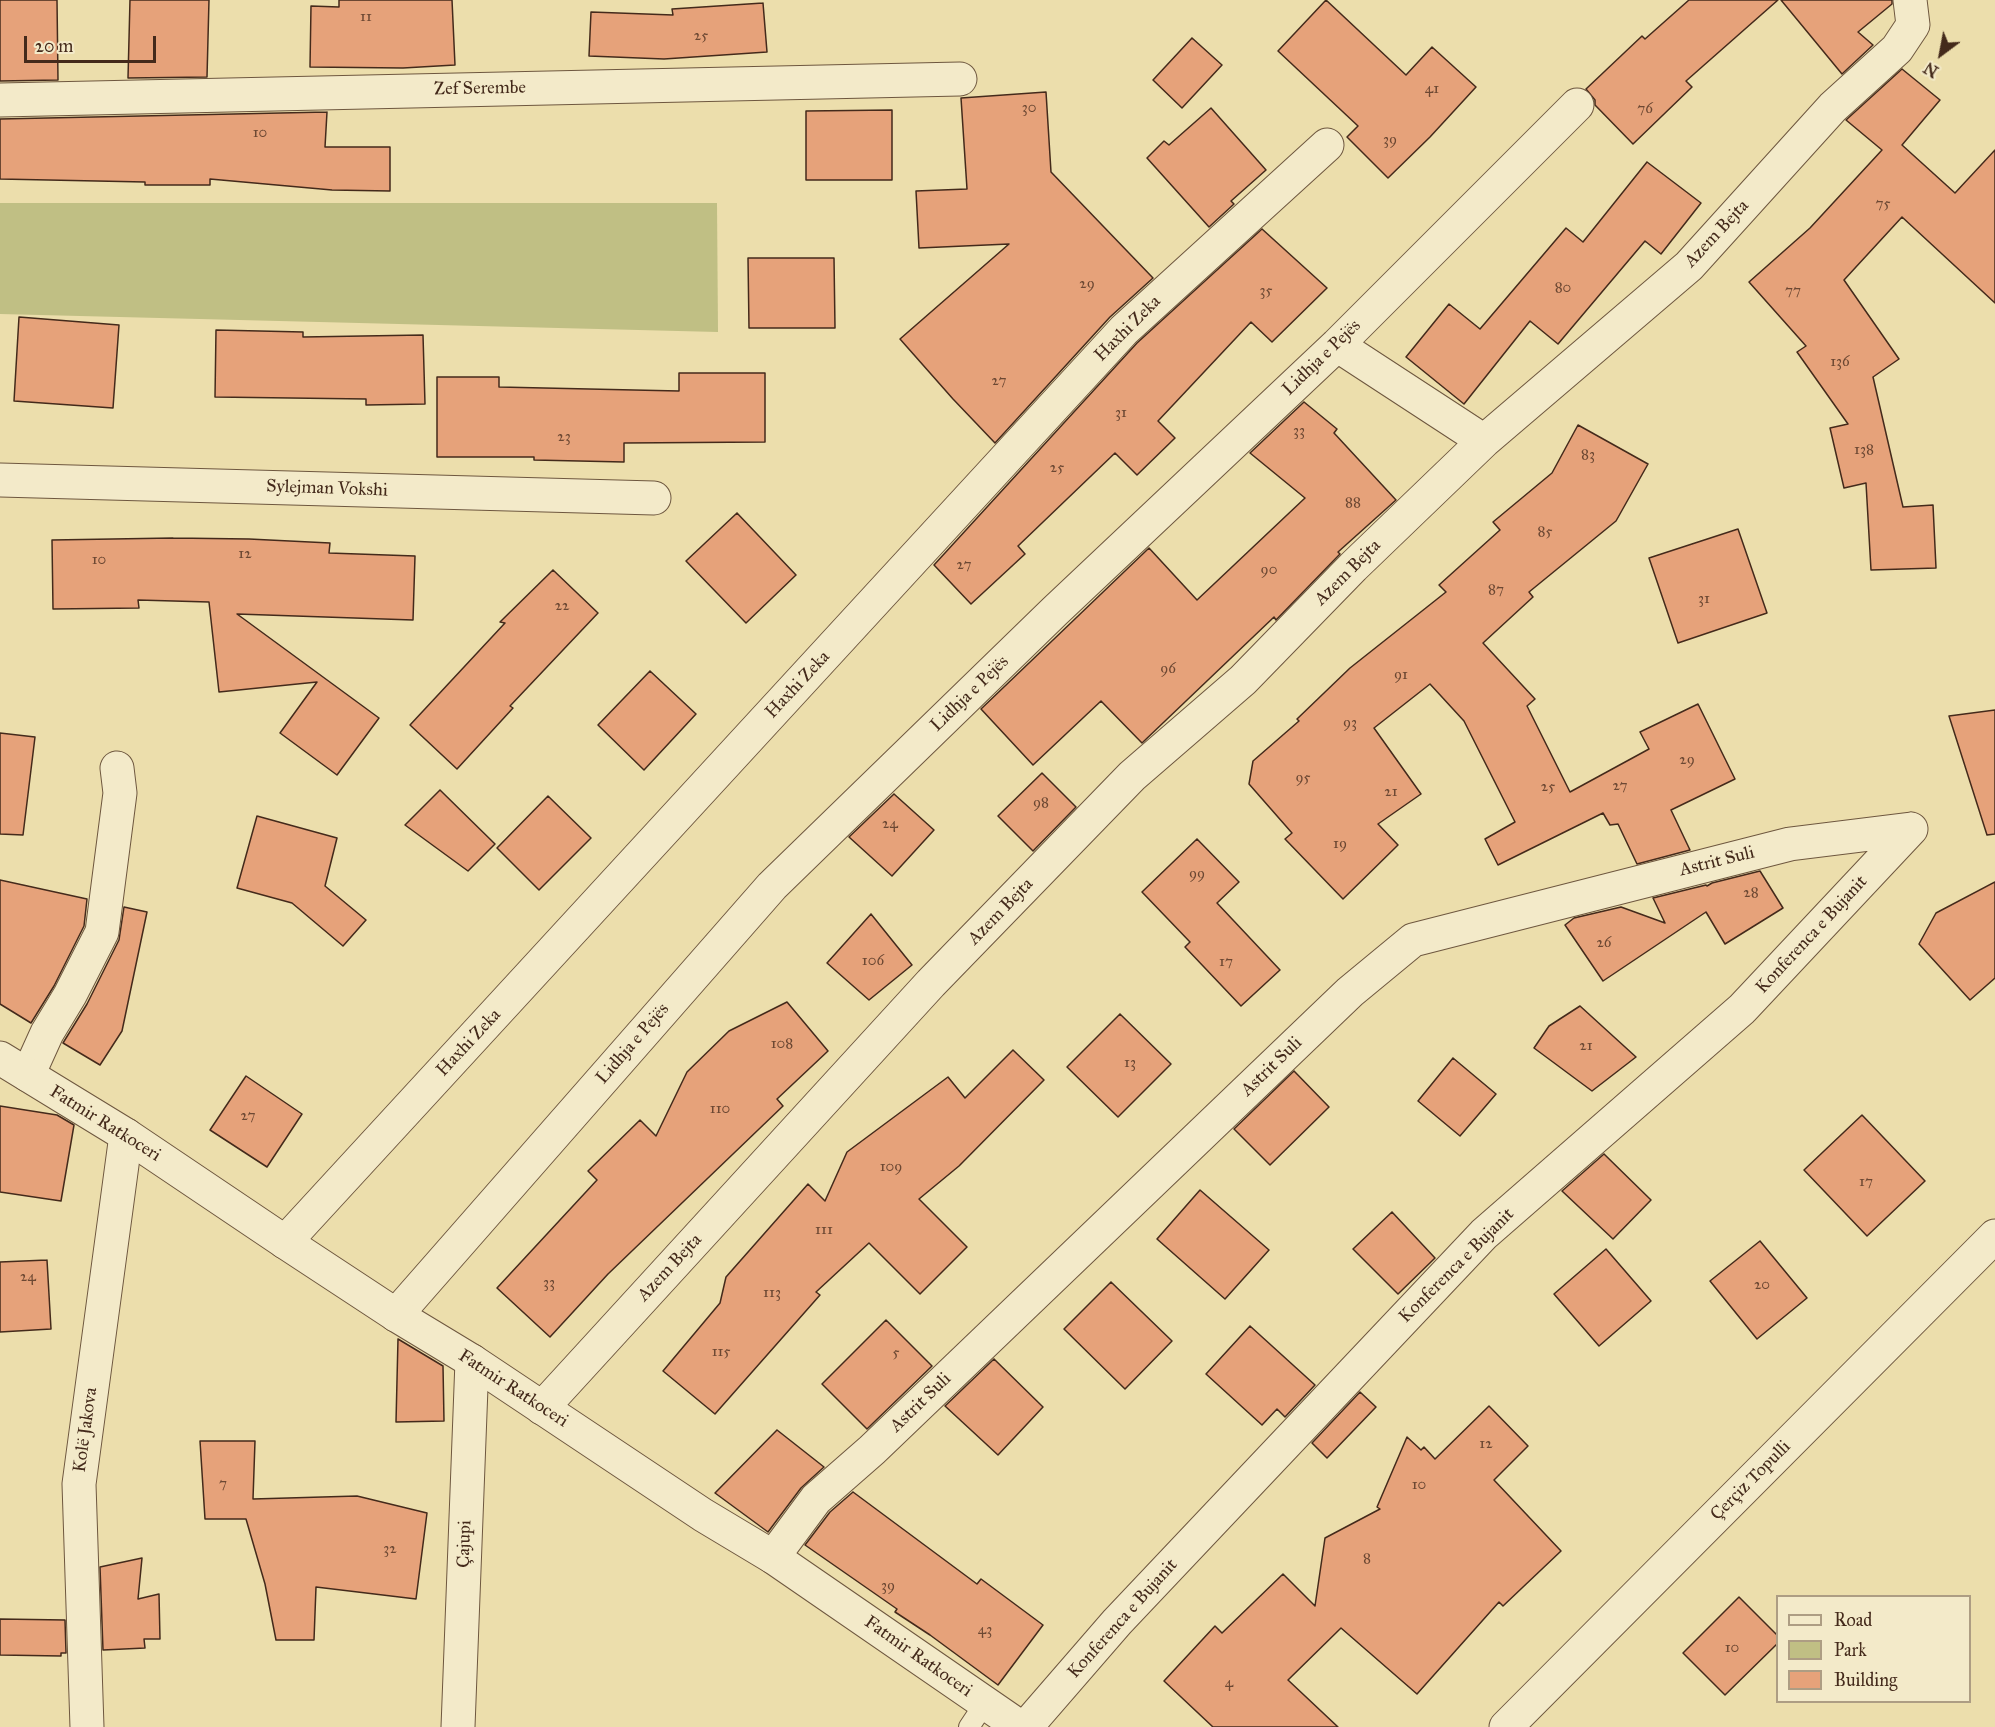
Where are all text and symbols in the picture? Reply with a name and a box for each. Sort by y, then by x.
house number: 11 [360,8,372,26]
scale bar [27,24,159,62]
north arrow [1911,24,1971,84]
house number: 25 [694,27,708,45]
text: 20 m [35,35,73,57]
text: N [1920,58,1942,81]
street label: Zef Serembe [434,77,526,101]
house number: 41 [1425,80,1439,98]
house number: 30 [1022,99,1036,117]
house number: 76 [1637,100,1653,118]
house number: 10 [253,124,267,142]
house number: 39 [1383,131,1397,149]
house number: 75 [1876,195,1890,213]
street label: Azem Bejta [1680,196,1754,272]
house number: 29 [1079,275,1095,293]
house number: 80 [1555,279,1571,297]
house number: 35 [1260,282,1272,300]
house number: 77 [1785,282,1801,300]
street label: Haxhi Zeka [1090,291,1166,367]
street label: Lidhja e Pejës [1278,315,1366,401]
house number: 136 [1830,353,1850,371]
house number: 27 [992,372,1006,390]
house number: 31 [1115,404,1127,422]
house number: 33 [1293,422,1305,440]
house number: 23 [557,428,571,446]
house number: 138 [1854,441,1874,459]
house number: 83 [1581,446,1595,464]
house number: 25 [1050,459,1064,477]
street label: Sylejman Vokshi [266,476,388,502]
house number: 88 [1345,494,1361,512]
house number: 85 [1538,523,1552,541]
street label: Azem Bejta [1310,535,1386,611]
house number: 12 [238,545,252,563]
house number: 10 [92,551,106,569]
house number: 27 [956,556,972,574]
house number: 90 [1261,561,1277,579]
house number: 87 [1488,581,1504,599]
house number: 31 [1698,590,1710,608]
house number: 22 [555,597,569,615]
street label: Haxhi Zeka [761,647,835,723]
street label: Lidhja e Pejës [926,651,1014,737]
house number: 96 [1160,660,1176,678]
house number: 91 [1394,666,1408,684]
house number: 93 [1343,714,1357,732]
house number: 29 [1679,751,1695,769]
house number: 95 [1295,769,1311,787]
house number: 27 [1612,777,1628,795]
house number: 25 [1541,778,1555,796]
house number: 21 [1384,783,1398,801]
house number: 98 [1033,794,1049,812]
house number: 24 [882,815,898,833]
house number: 19 [1333,835,1347,853]
street label: Astrit Suli [1677,842,1757,882]
house number: 99 [1189,865,1205,883]
street label: Konferenca e Bujanit [1752,871,1872,999]
street label: Azem Bejta [964,874,1038,950]
house number: 28 [1743,884,1759,902]
house number: 26 [1596,934,1612,952]
house number: 106 [862,952,884,970]
house number: 17 [1219,953,1233,971]
street label: Lidhja e Pejës [592,999,674,1089]
street label: Haxhi Zeka [432,1005,506,1081]
street label: Astrit Suli [1237,1033,1307,1101]
house number: 108 [771,1035,793,1053]
house number: 21 [1579,1037,1593,1055]
house number: 13 [1124,1054,1136,1072]
street label: Fatmir Ratkoceri [46,1081,164,1167]
house number: 110 [710,1100,730,1118]
house number: 27 [240,1107,256,1125]
house number: 109 [880,1158,902,1176]
house number: 17 [1859,1173,1873,1191]
street label: Konferenca e Bujanit [1395,1204,1519,1328]
house number: 111 [815,1221,833,1239]
street label: Azem Bejta [633,1230,707,1306]
house number: 24 [20,1268,36,1286]
house number: 33 [543,1274,555,1292]
house number: 20 [1754,1276,1770,1294]
house number: 113 [763,1284,781,1302]
house number: 115 [712,1343,730,1361]
house number: 5 [893,1344,899,1362]
street label: Fatmir Ratkoceri [454,1345,572,1433]
street label: Astrit Suli [886,1369,956,1437]
street label: Kolë Jakova [69,1386,103,1474]
house number: 12 [1479,1435,1493,1453]
street label: Çerçiz Topulli [1706,1436,1796,1526]
house number: 7 [219,1475,227,1493]
house number: 10 [1412,1476,1426,1494]
street label: Çajupi [453,1520,477,1568]
house number: 32 [383,1540,397,1558]
house number: 8 [1363,1550,1371,1568]
street label: Konferenca e Bujanit [1064,1555,1182,1683]
house number: 39 [881,1577,895,1595]
legend [1776,1595,1971,1703]
text: Road [1834,1609,1872,1631]
street label: Fatmir Ratkoceri [860,1612,976,1702]
house number: 43 [978,1621,992,1639]
house number: 10 [1725,1639,1739,1657]
text: Park [1834,1639,1867,1661]
text: Building [1834,1669,1897,1691]
house number: 4 [1225,1674,1233,1692]

